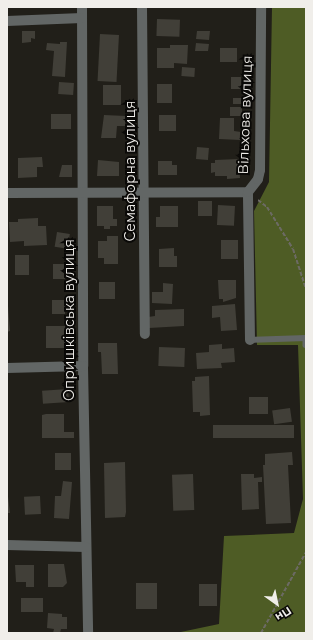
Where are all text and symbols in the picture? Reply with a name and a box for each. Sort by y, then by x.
street label: Вільхова вулиця [235,55,255,175]
street label: Семафорна вулиця [122,101,138,241]
street label: Опришківська вулиця [61,239,77,401]
north arrow [257,584,297,624]
text: Пн [273,604,294,624]

